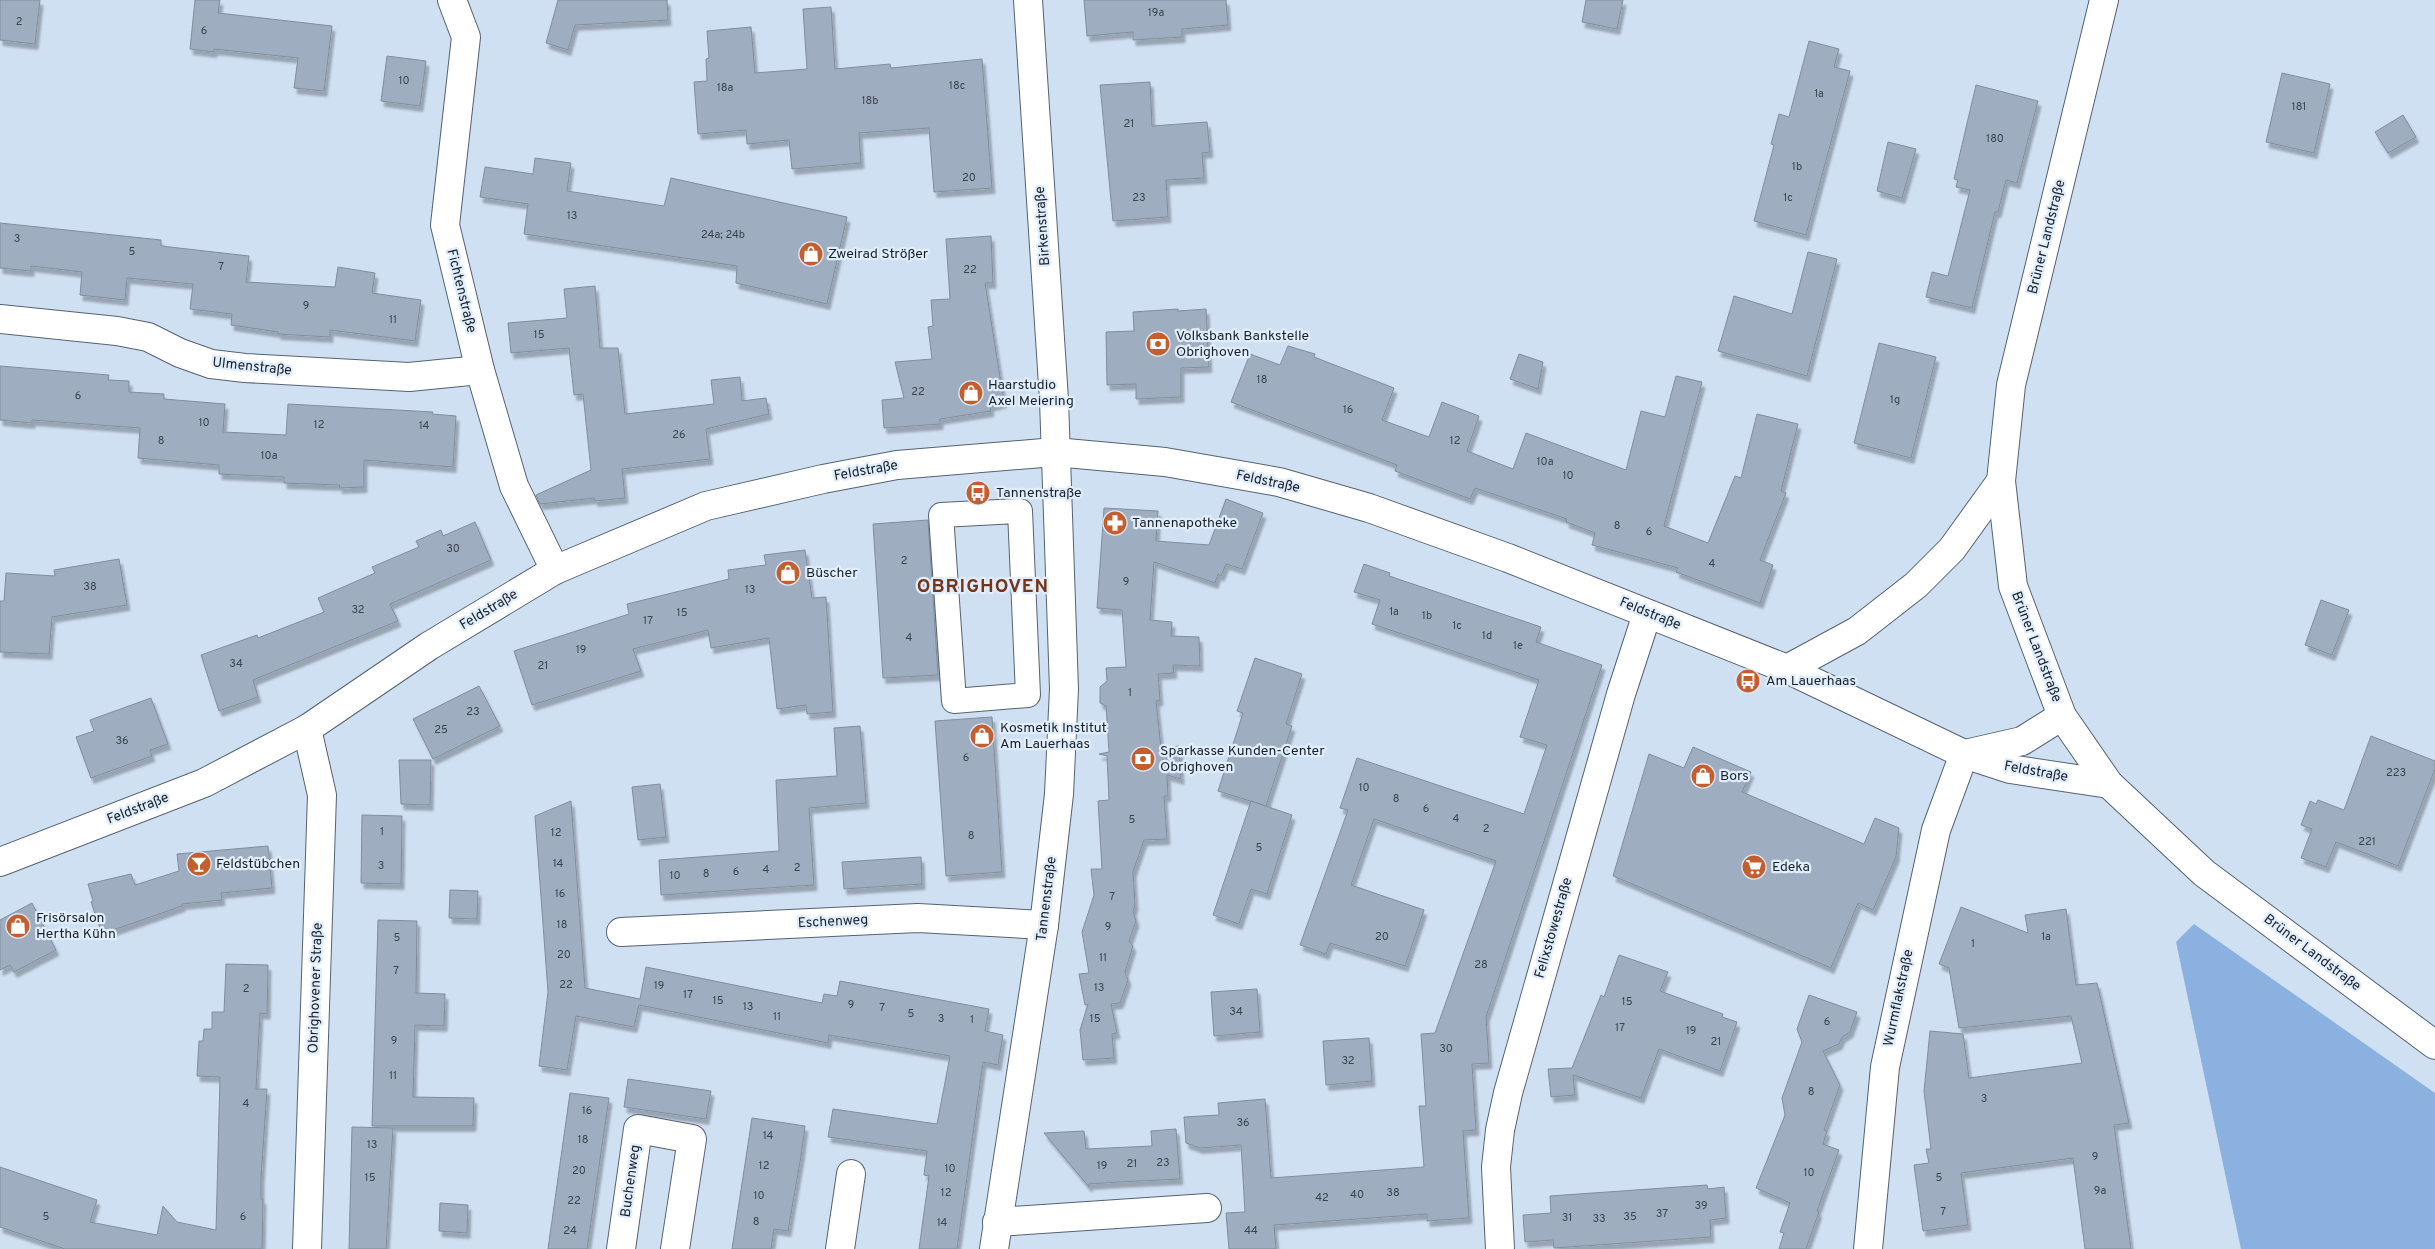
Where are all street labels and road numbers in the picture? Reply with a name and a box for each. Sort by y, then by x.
street label: Brüner Landstraße [2025,178,2069,296]
street label: Birkenstraße [1032,186,1054,266]
street label: Fichtenstraße [442,247,480,335]
street label: Ulmenstraße [211,354,293,380]
street label: Feldstraße [833,457,899,485]
street label: Feldstraße [1235,467,1301,497]
street label: Feldstraße [457,586,521,634]
street label: Brüner Landstraße [2007,589,2065,705]
street label: Feldstraße [1617,594,1683,634]
street label: Feldstraße [2003,758,2069,786]
street label: Feldstraße [105,789,171,829]
street label: Tannenstraße [1033,856,1061,942]
street label: Felixstowestraße [1532,876,1576,980]
street label: Brüner Landstraße [2260,911,2364,995]
street label: Eschenweg [797,912,869,932]
street label: Obrighovener Straße [305,922,327,1054]
street label: Wurmflakstraße [1880,948,1918,1048]
street label: Buchenweg [617,1144,645,1218]

